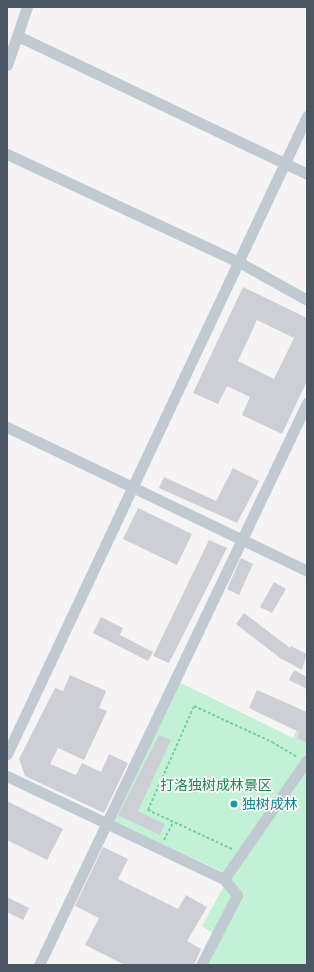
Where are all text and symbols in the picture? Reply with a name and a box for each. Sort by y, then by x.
park label: 打洛独树成林景区 [160,777,272,793]
place label: 独树成林 [242,796,298,812]
marker: 独树成林 [229,799,239,809]

